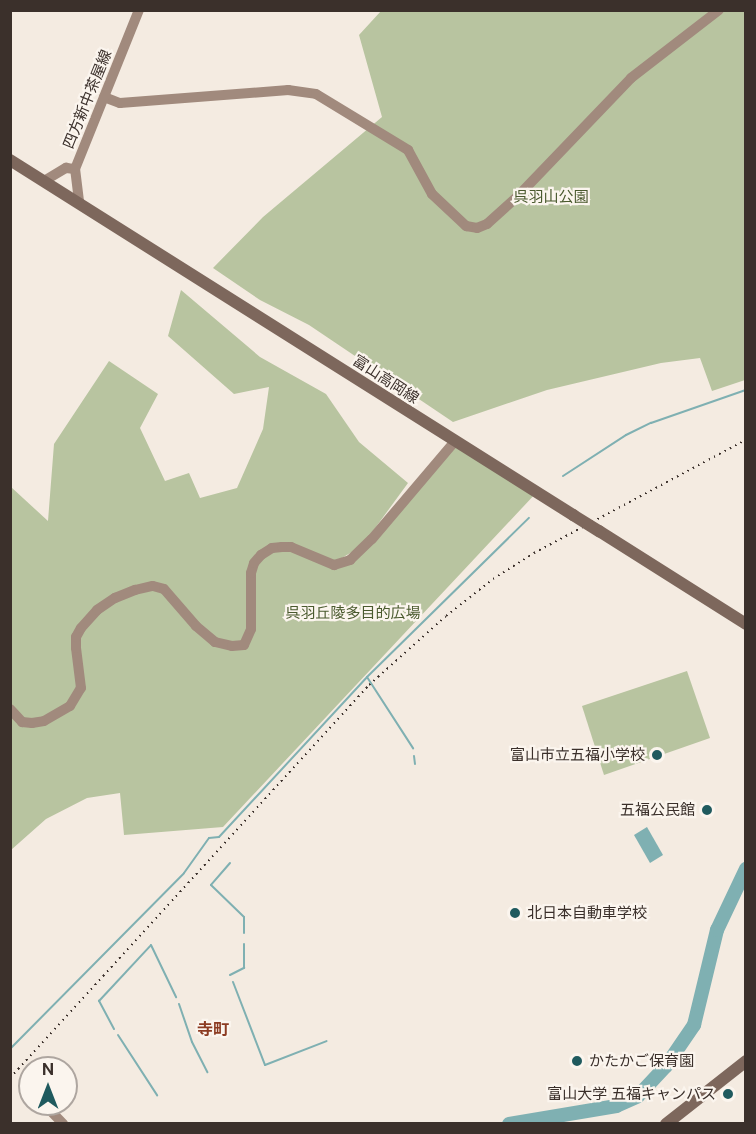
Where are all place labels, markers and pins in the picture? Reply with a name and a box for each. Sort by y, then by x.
place label: 富山市立五福小学校 [510,746,645,764]
marker: 富山市立五福小学校 [650,748,664,762]
place label: 五福公民館 [620,801,695,819]
marker: 五福公民館 [700,803,714,817]
place label: 北日本自動車学校 [527,904,647,922]
marker: 北日本自動車学校 [508,906,522,920]
place label: かたかご保育園 [589,1052,694,1070]
marker: かたかご保育園 [570,1054,584,1068]
place label: 富山大学 五福キャンパス [547,1085,716,1103]
marker: 富山大学 五福キャンパス [721,1087,735,1101]

